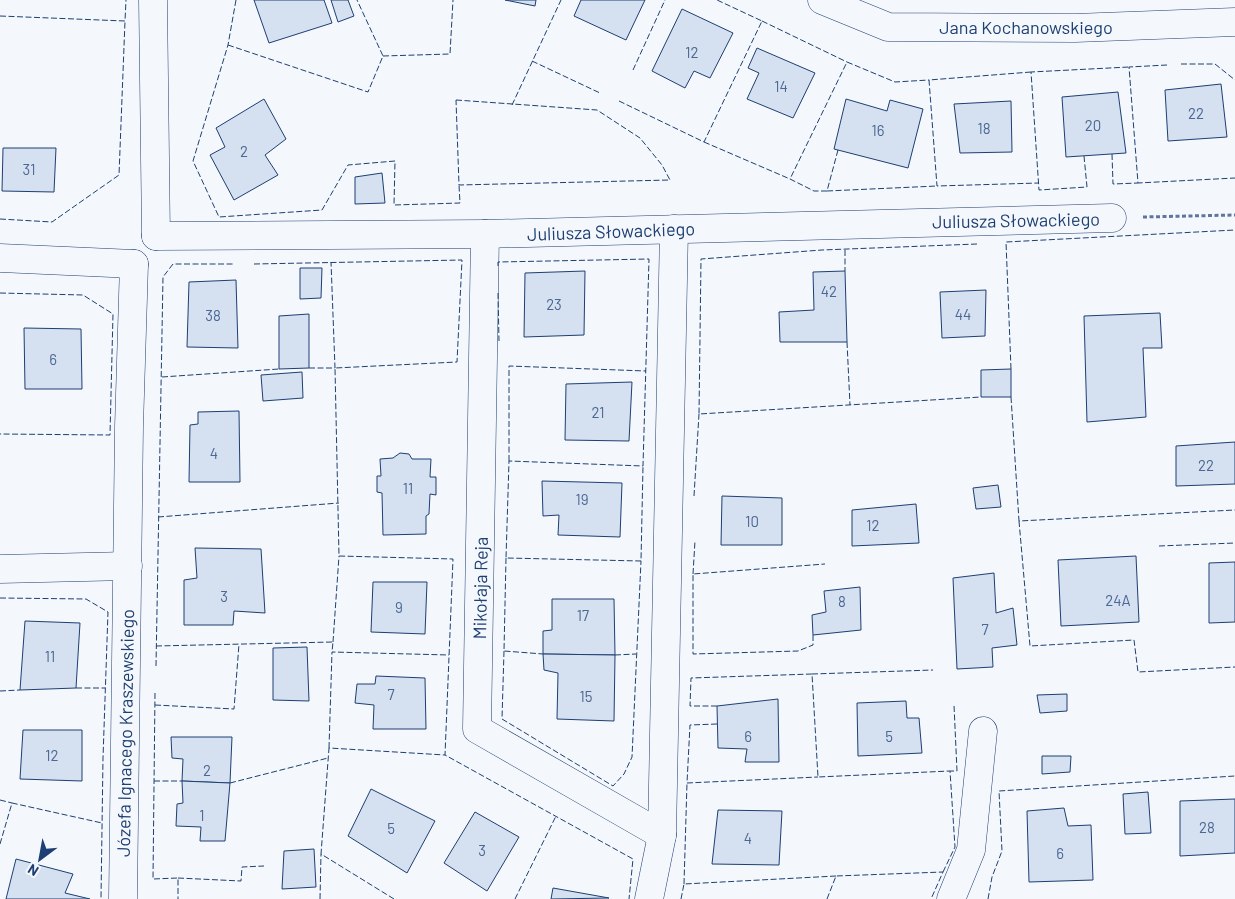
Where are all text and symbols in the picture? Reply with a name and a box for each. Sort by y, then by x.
street label: Jana Kochanowskiego [939,16,1113,38]
house number: 12 [685,43,699,61]
house number: 14 [774,77,788,95]
house number: 22 [1188,104,1204,122]
house number: 20 [1085,116,1101,134]
house number: 18 [977,119,991,137]
house number: 16 [872,121,884,139]
house number: 2 [240,142,248,160]
house number: 31 [23,160,35,178]
street label: Juliusza Słowackiego [932,208,1100,232]
street label: Juliusza Słowackiego [527,217,695,245]
house number: 42 [821,282,837,300]
house number: 23 [546,295,562,313]
house number: 44 [955,305,971,323]
house number: 38 [205,306,221,324]
house number: 6 [49,350,57,368]
house number: 21 [591,403,605,421]
house number: 4 [210,444,218,462]
house number: 22 [1198,456,1214,474]
house number: 11 [403,479,413,497]
house number: 19 [575,490,589,508]
house number: 10 [745,512,759,530]
house number: 12 [866,516,880,534]
street label: Mikołaja Reja [468,536,492,640]
house number: 3 [220,587,228,605]
house number: 24A [1105,591,1131,609]
house number: 8 [838,592,846,610]
house number: 9 [395,598,403,616]
house number: 17 [577,606,589,624]
street label: Józefa Ignacego Kraszewskiego [112,609,138,857]
house number: 7 [981,620,989,638]
house number: 11 [45,647,55,665]
house number: 7 [387,685,395,703]
house number: 15 [580,687,592,705]
house number: 6 [744,727,752,745]
house number: 5 [885,727,893,745]
house number: 12 [45,746,59,764]
house number: 2 [203,761,211,779]
house number: 1 [199,806,205,824]
house number: 28 [1199,818,1215,836]
house number: 5 [387,819,395,837]
house number: 4 [744,829,752,847]
north arrow [15,834,65,884]
house number: 3 [478,841,486,859]
house number: 6 [1056,844,1064,862]
text: N [24,861,41,880]

